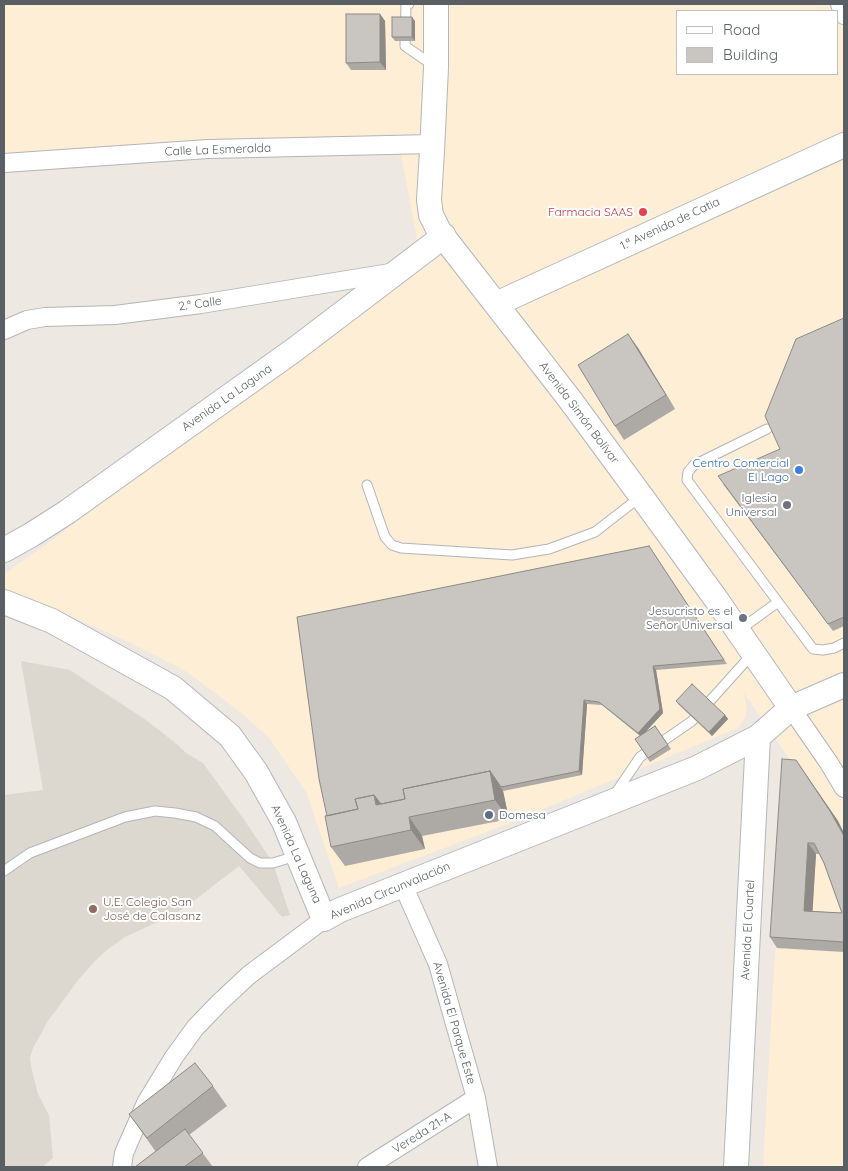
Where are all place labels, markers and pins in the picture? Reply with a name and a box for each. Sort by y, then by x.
place label: Farmacia SAAS [548,205,633,219]
marker: Farmacia SAAS [637,206,649,218]
place label: Centro Comercial El Lago [693,456,789,484]
marker: Centro Comercial El Lago [793,464,805,476]
place label: Iglesia Universal [725,491,777,519]
marker: Iglesia Universal [781,499,793,511]
place label: Jesucristo es el Señor Universal [646,604,733,632]
marker: Jesucristo es el Señor Universal [737,612,749,624]
place label: Domesa [499,808,546,822]
marker: Domesa [483,809,495,821]
place label: U.E. Colegio San José de Calasanz [103,895,201,923]
marker: U.E. Colegio San José de Calasanz [87,903,99,915]

